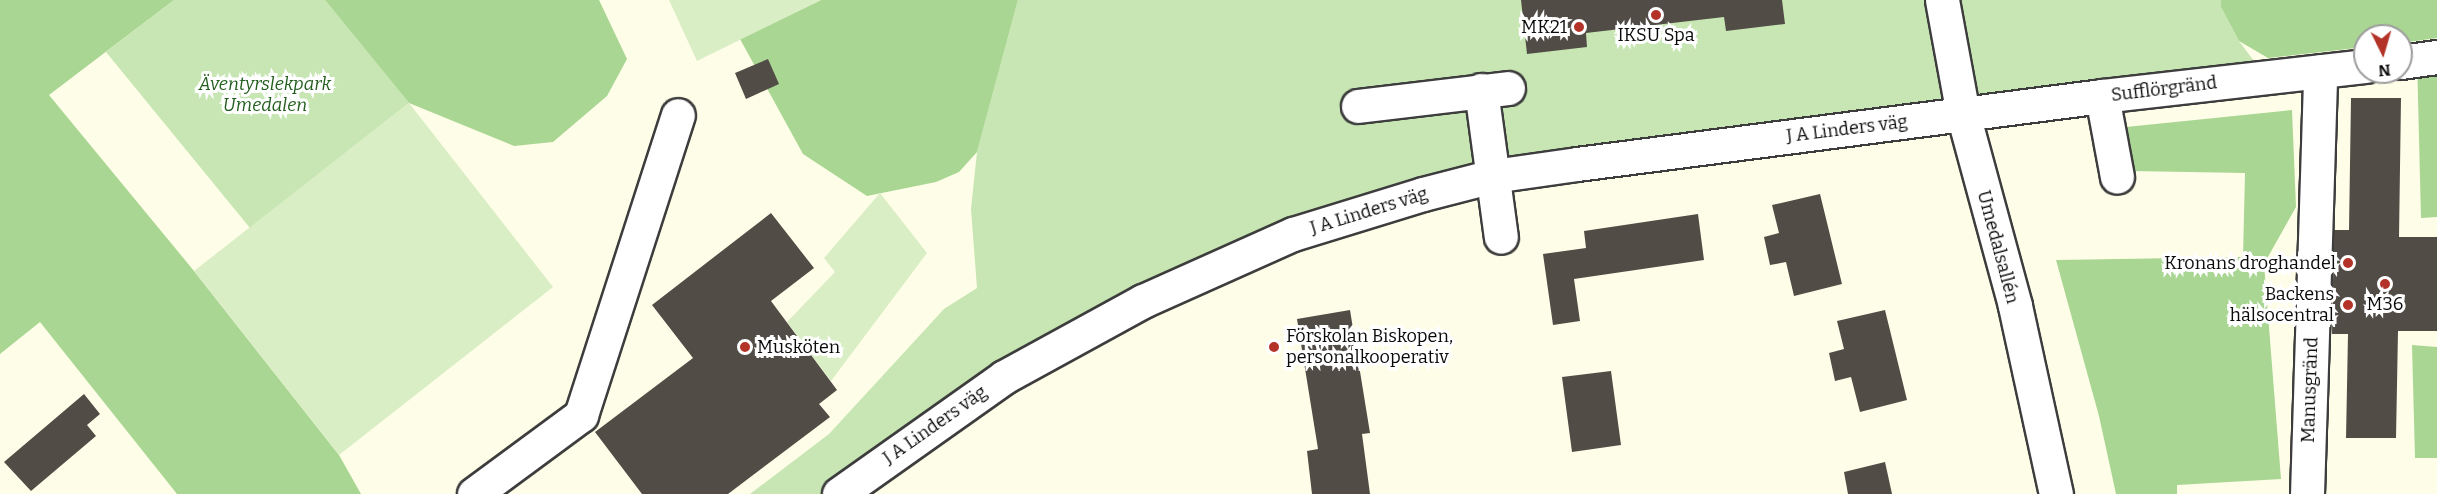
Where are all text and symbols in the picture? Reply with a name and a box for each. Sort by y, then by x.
marker: IKSU Spa [1649,8,1663,22]
place label: MK21 [1521,16,1567,38]
marker: MK21 [1572,20,1586,34]
place label: IKSU Spa [1617,24,1695,46]
north arrow [2353,24,2413,84]
text: N [2377,60,2391,80]
street label: Sufflörgränd [2110,72,2218,106]
park label: Äventyrslekpark Umedalen [199,74,331,116]
street label: J A Linders väg [1785,111,1909,147]
street label: J A Linders väg [1308,183,1430,239]
street label: Umedalsallén [1973,188,2023,306]
place label: Kronans droghandel [2164,252,2336,274]
marker: Kronans droghandel [2341,256,2355,270]
marker: M36 [2378,277,2392,291]
place label: Backens hälsocentral [2230,284,2334,326]
place label: M36 [2367,293,2403,315]
marker: Backens hälsocentral [2339,296,2357,314]
place label: Förskolan Biskopen, personalkooperativ [1286,326,1453,368]
place label: Musköten [757,336,840,358]
street label: Manusgränd [2297,337,2323,443]
marker: Musköten [738,340,752,354]
marker: Förskolan Biskopen, personalkooperativ [1267,340,1281,354]
street label: J A Linders väg [879,381,991,469]

